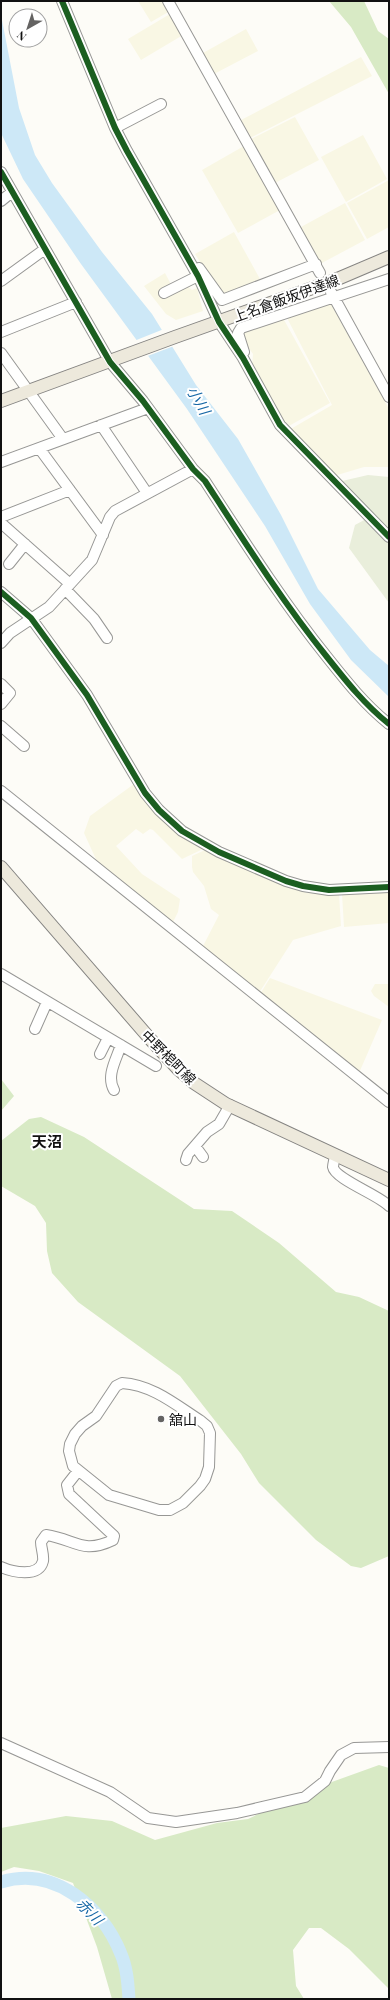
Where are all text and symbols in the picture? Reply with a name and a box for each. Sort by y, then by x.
north arrow [8,8,48,48]
text: N [14,28,29,44]
street label: 上名倉飯坂伊達線 [230,270,342,326]
water label: 小川 [183,382,216,420]
street label: 中野梍町線 [138,1026,200,1088]
district label: 天沼 [32,1131,62,1151]
place label: 舘山 [169,1410,197,1429]
marker: 舘山 [156,1414,166,1424]
water label: 赤川 [72,1893,109,1930]

